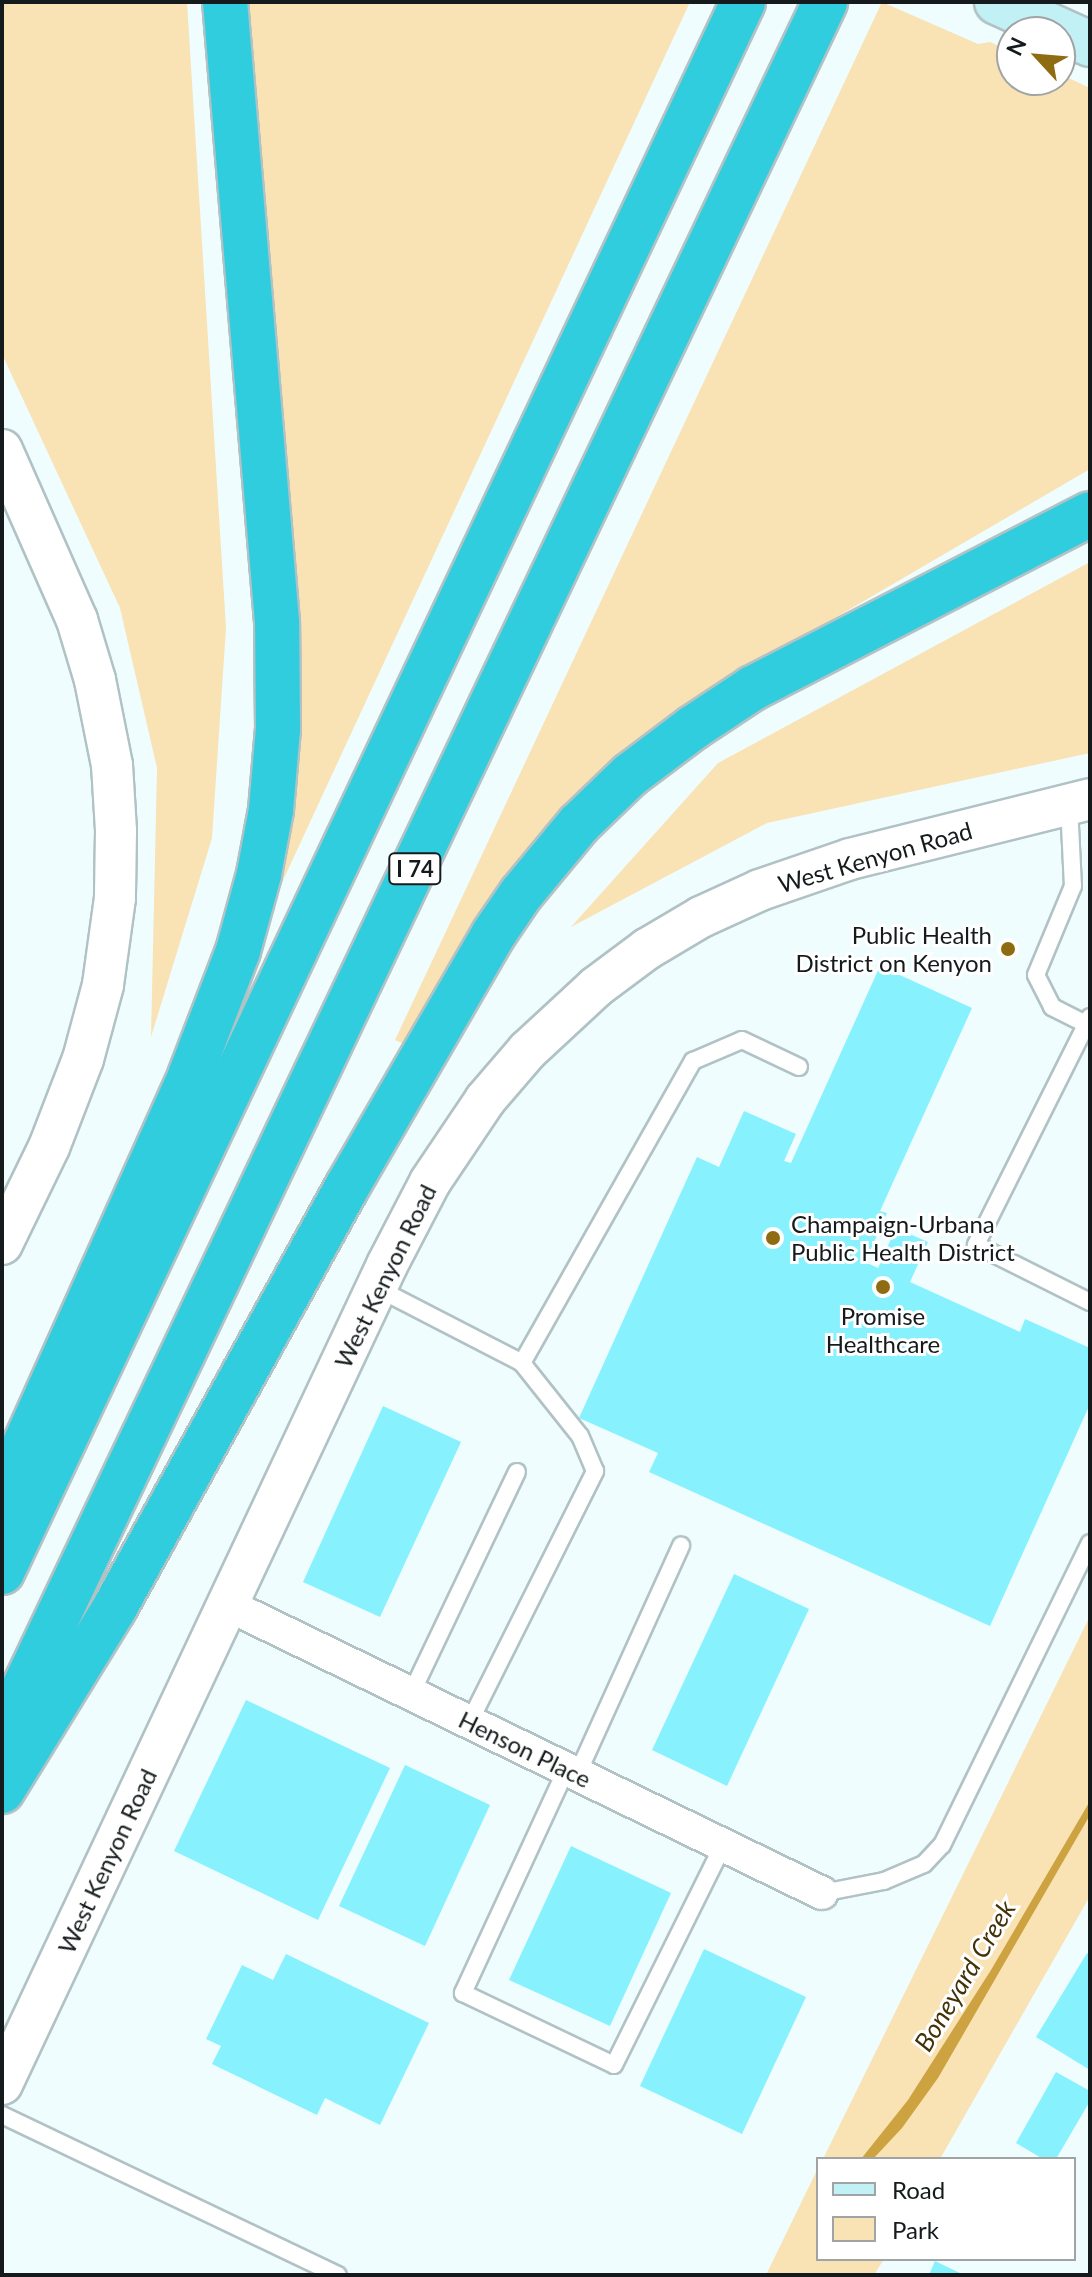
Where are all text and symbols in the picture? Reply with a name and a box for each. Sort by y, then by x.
north arrow [996,16,1076,96]
text: N [1000,33,1032,60]
street label: West Kenyon Road [775,816,975,898]
road number: I 74 [387,851,443,887]
place label: Public Health District on Kenyon [796,921,992,977]
marker: Public Health District on Kenyon [999,940,1017,958]
street label: West Kenyon Road [328,1180,442,1372]
place label: Champaign-Urbana Public Health District [791,1210,1015,1266]
marker: Champaign-Urbana Public Health District [762,1227,784,1249]
marker: Promise Healthcare [872,1276,894,1298]
place label: Promise Healthcare [826,1302,940,1358]
street label: Henson Place [454,1705,596,1793]
street label: West Kenyon Road [52,1764,162,1958]
water label: Boneyard Creek [908,1895,1022,2057]
legend [816,2157,1076,2261]
text: Road [892,2175,945,2204]
text: Park [892,2215,939,2244]

